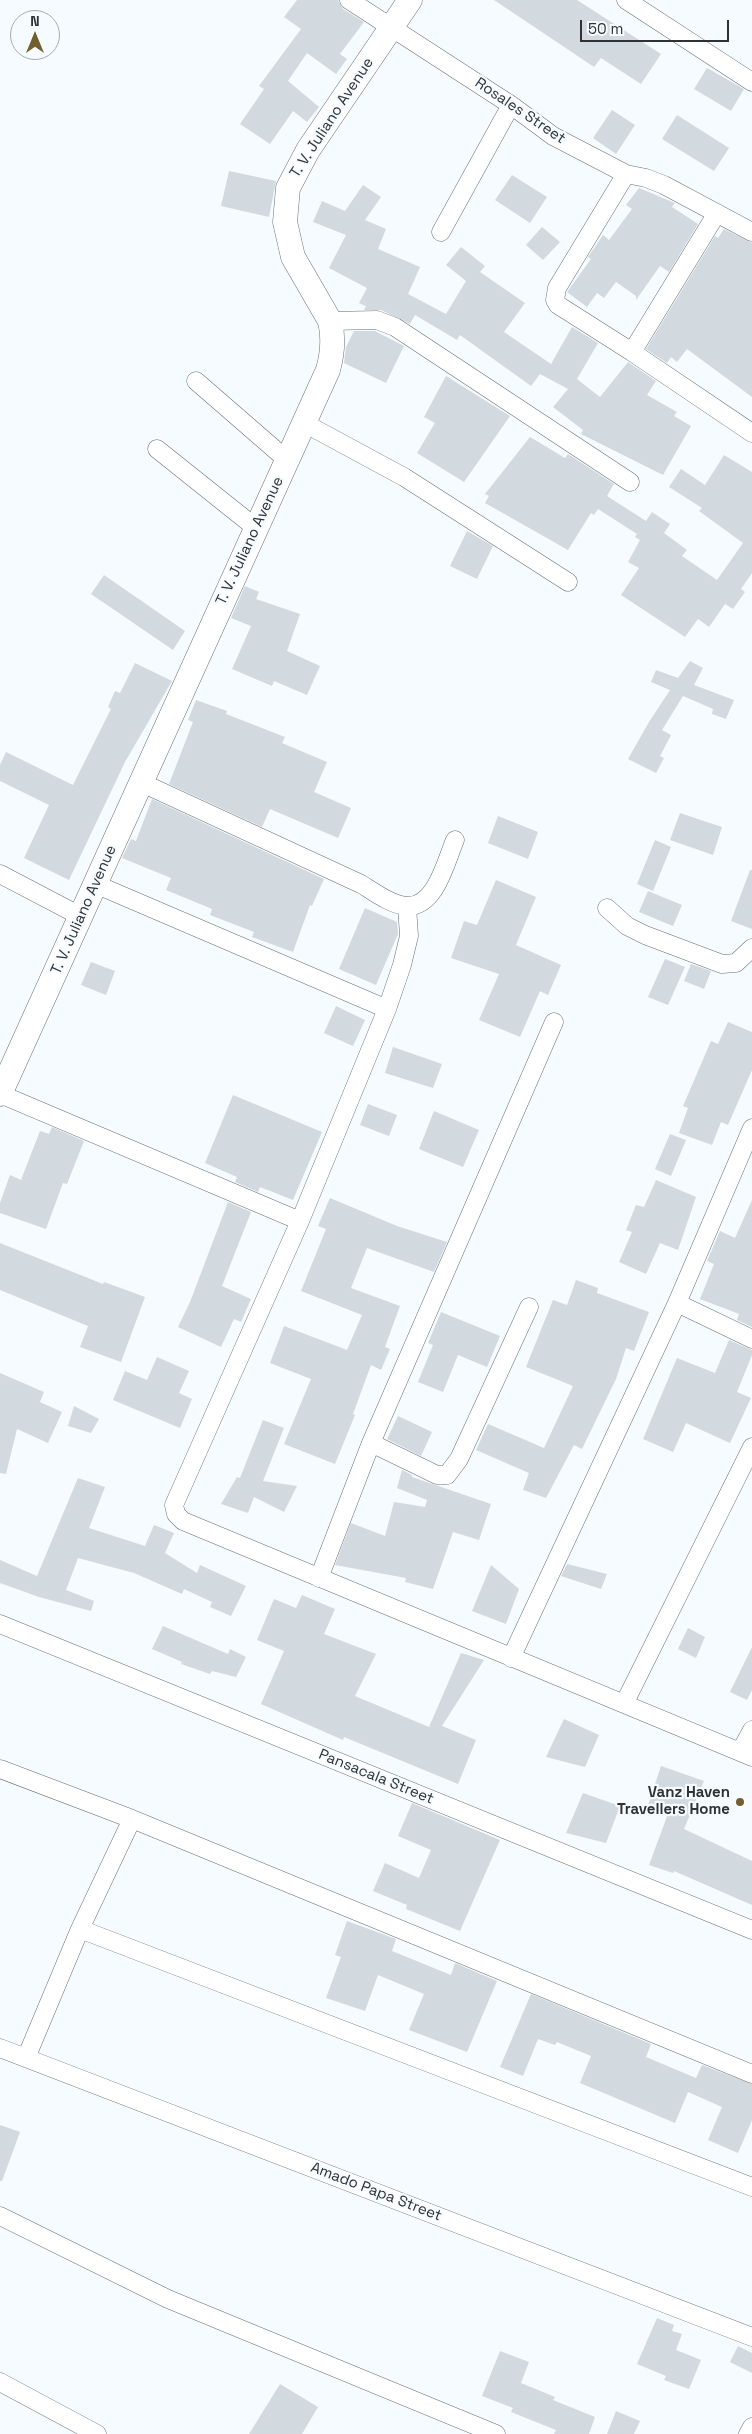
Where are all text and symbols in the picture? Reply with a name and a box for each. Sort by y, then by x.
north arrow [10,10,60,60]
scale bar [582,10,731,42]
text: N [30,12,40,30]
text: 50 m [588,19,623,38]
street label: T. V. Juliano Avenue [286,54,378,182]
street label: Rosales Street [471,74,569,148]
street label: T. V. Juliano Avenue [212,474,288,608]
street label: T. V. Juliano Avenue [47,842,121,978]
street label: Pansacala Street [316,1746,436,1808]
place label: Vanz Haven Travellers Home [617,1784,730,1819]
marker: Vanz Haven Travellers Home [734,1796,746,1808]
street label: Amado Papa Street [308,2159,444,2225]

